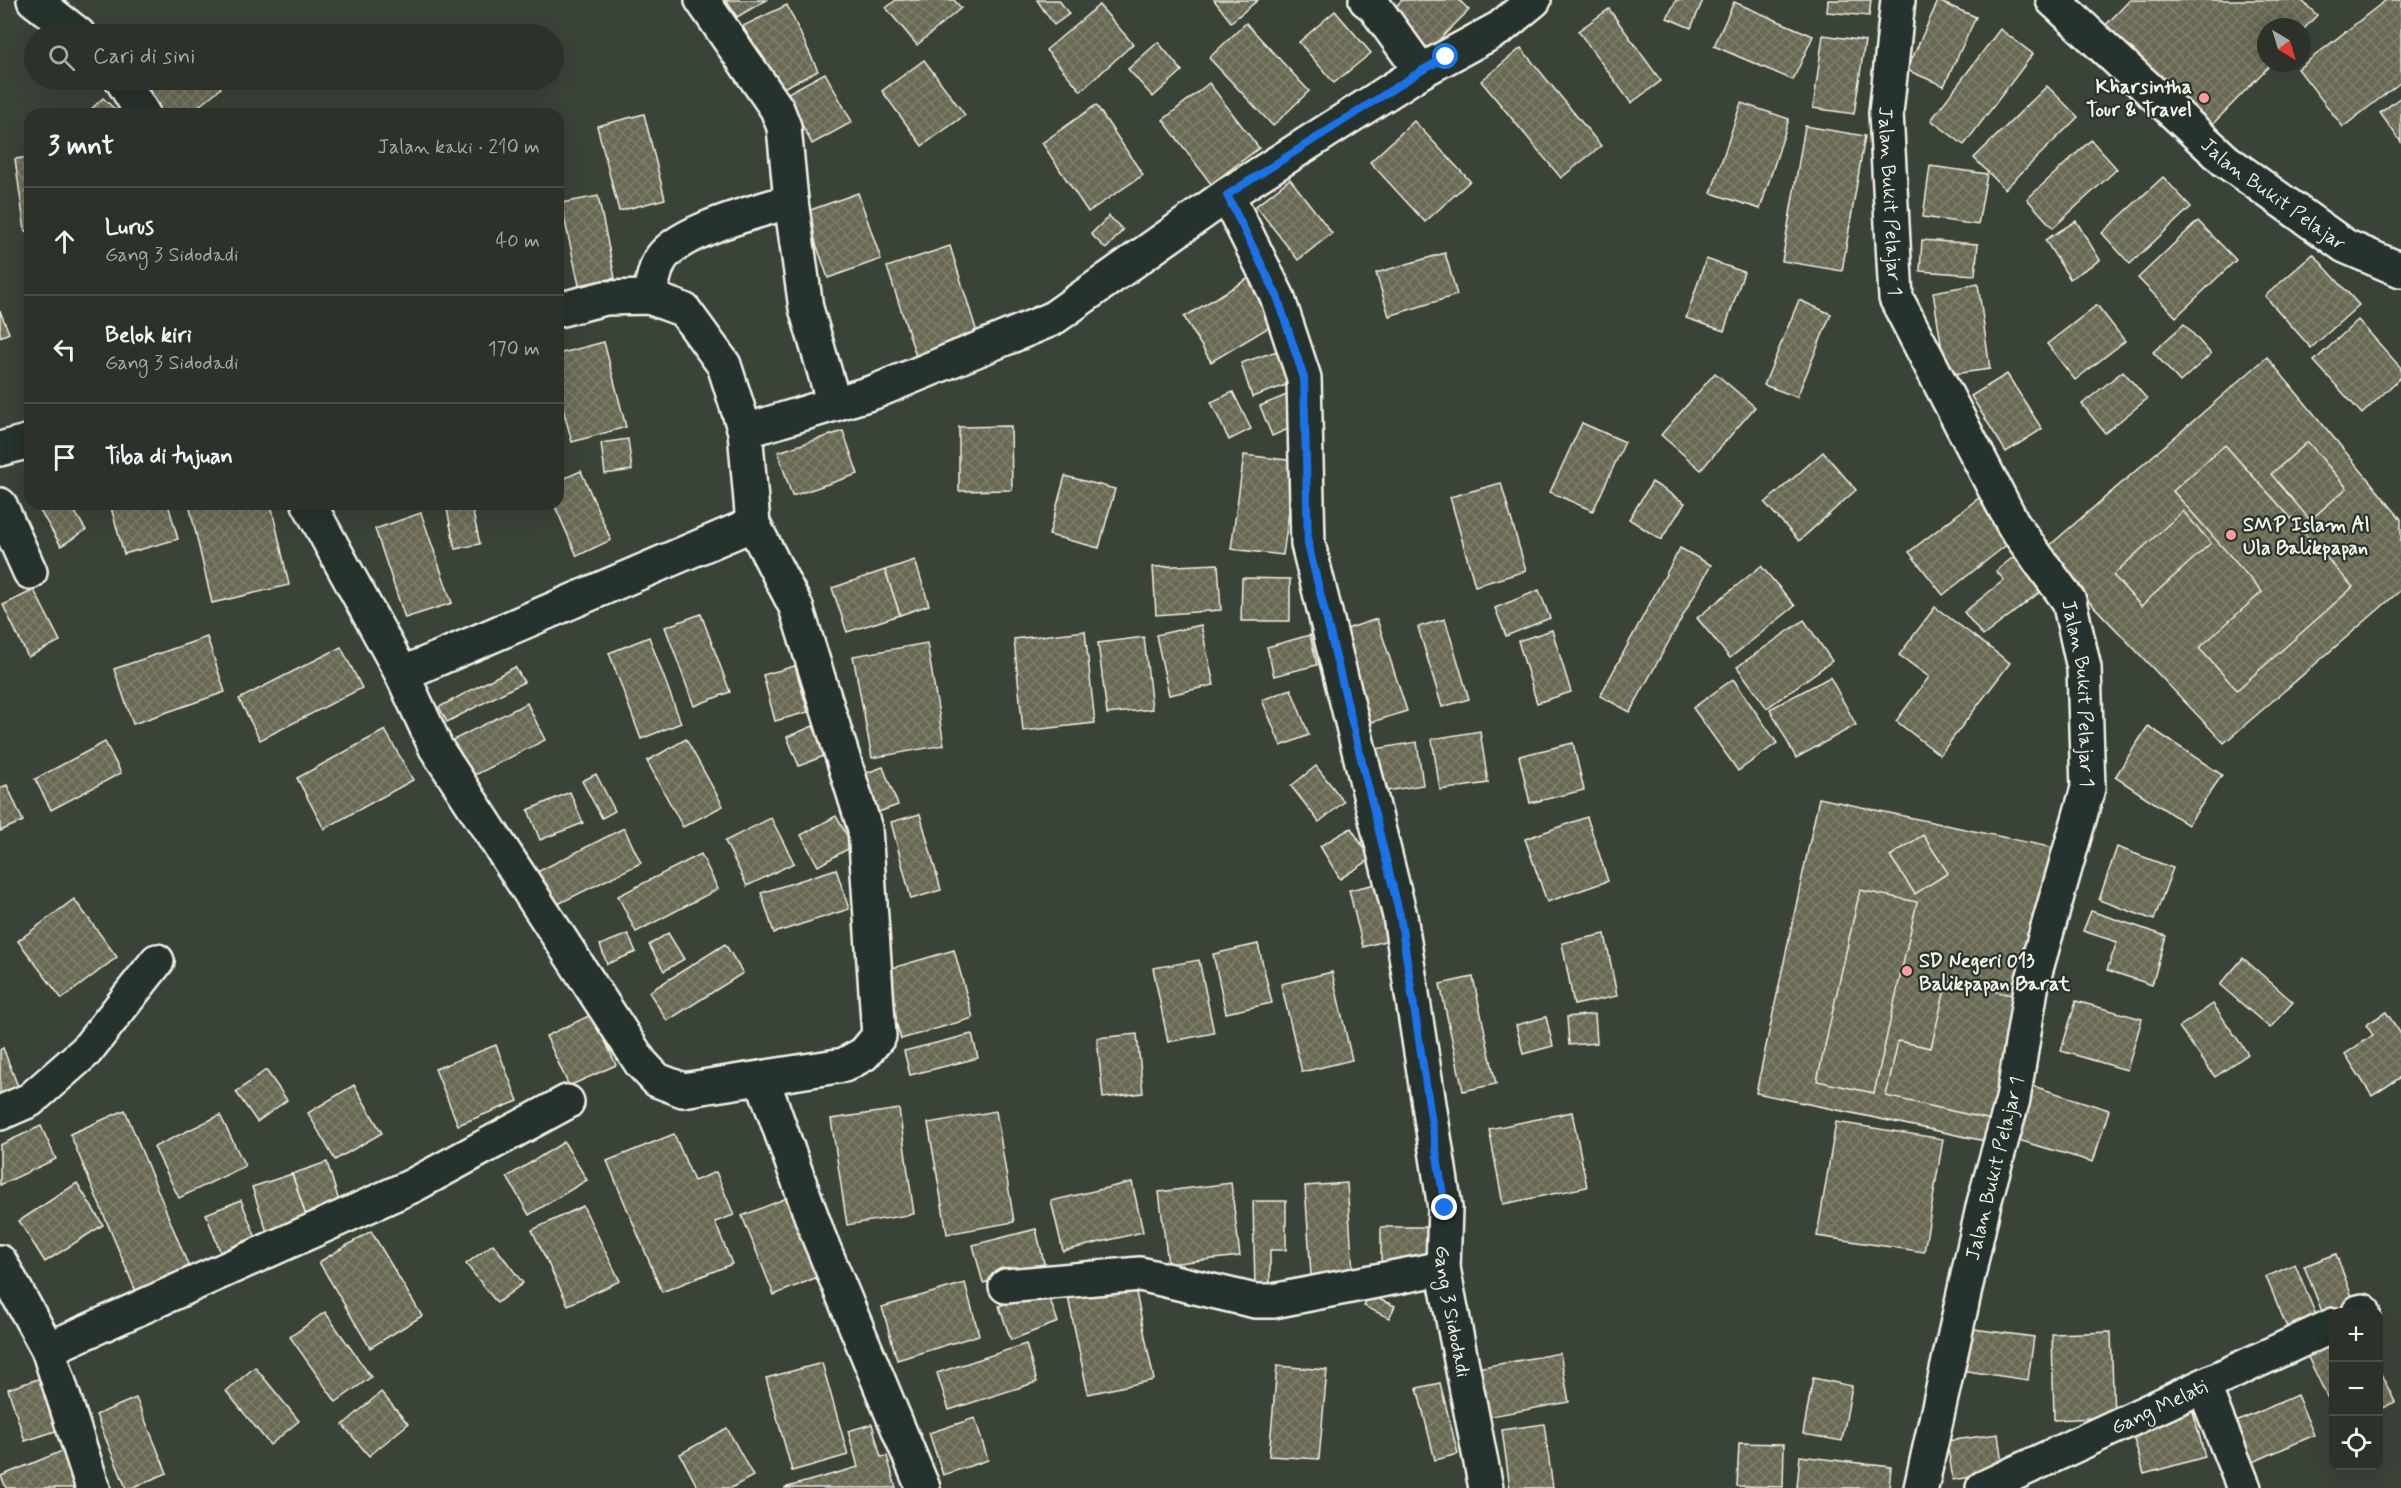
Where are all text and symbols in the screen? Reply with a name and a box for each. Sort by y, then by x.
north arrow [2257,18,2311,72]
search box [24,24,564,90]
icon: search [45,41,78,74]
text: Cari di sini [93,43,195,71]
route start [1432,43,1458,69]
place label: Kharsintha Tour & Travel [2086,74,2192,124]
marker: Kharsintha Tour & Travel [2197,91,2211,105]
street label: Jalan Bukit Pelajar 1 [1870,105,1908,296]
text: 3 mnt [48,130,114,164]
street label: Jalan Bukit Pelajar [2194,132,2351,257]
text: Jalan kaki · 210 m [377,134,540,161]
text: Lurus [105,214,154,242]
icon: ahead [48,225,81,258]
text: 40 m [496,228,540,255]
text: Gang 3 Sidodadi [105,242,238,269]
text: Belok kiri [105,322,192,350]
icon: left [48,333,81,366]
text: 170 m [488,336,540,363]
text: Gang 3 Sidodadi [105,350,238,377]
icon: arrive [48,441,81,474]
text: Tiba di tujuan [105,443,233,471]
place label: SMP Islam Al Ula Balikpapan [2243,512,2370,562]
marker: SMP Islam Al Ula Balikpapan [2224,528,2238,542]
street label: Jalan Bukit Pelajar 1 [2054,597,2100,787]
place label: SD Negeri 013 Balikpapan Barat [1919,948,2071,998]
marker: SD Negeri 013 Balikpapan Barat [1900,964,1914,978]
street label: Jalan Bukit Pelajar 1 [1960,1074,2031,1263]
route end [1431,1194,1457,1220]
street label: Gang 3 Sidodadi [1428,1245,1476,1380]
map controls [2329,1308,2383,1470]
button: + [2329,1308,2383,1362]
button: − [2329,1362,2383,1416]
street label: Gang Melati [2107,1374,2212,1442]
button: locate [2329,1416,2383,1470]

